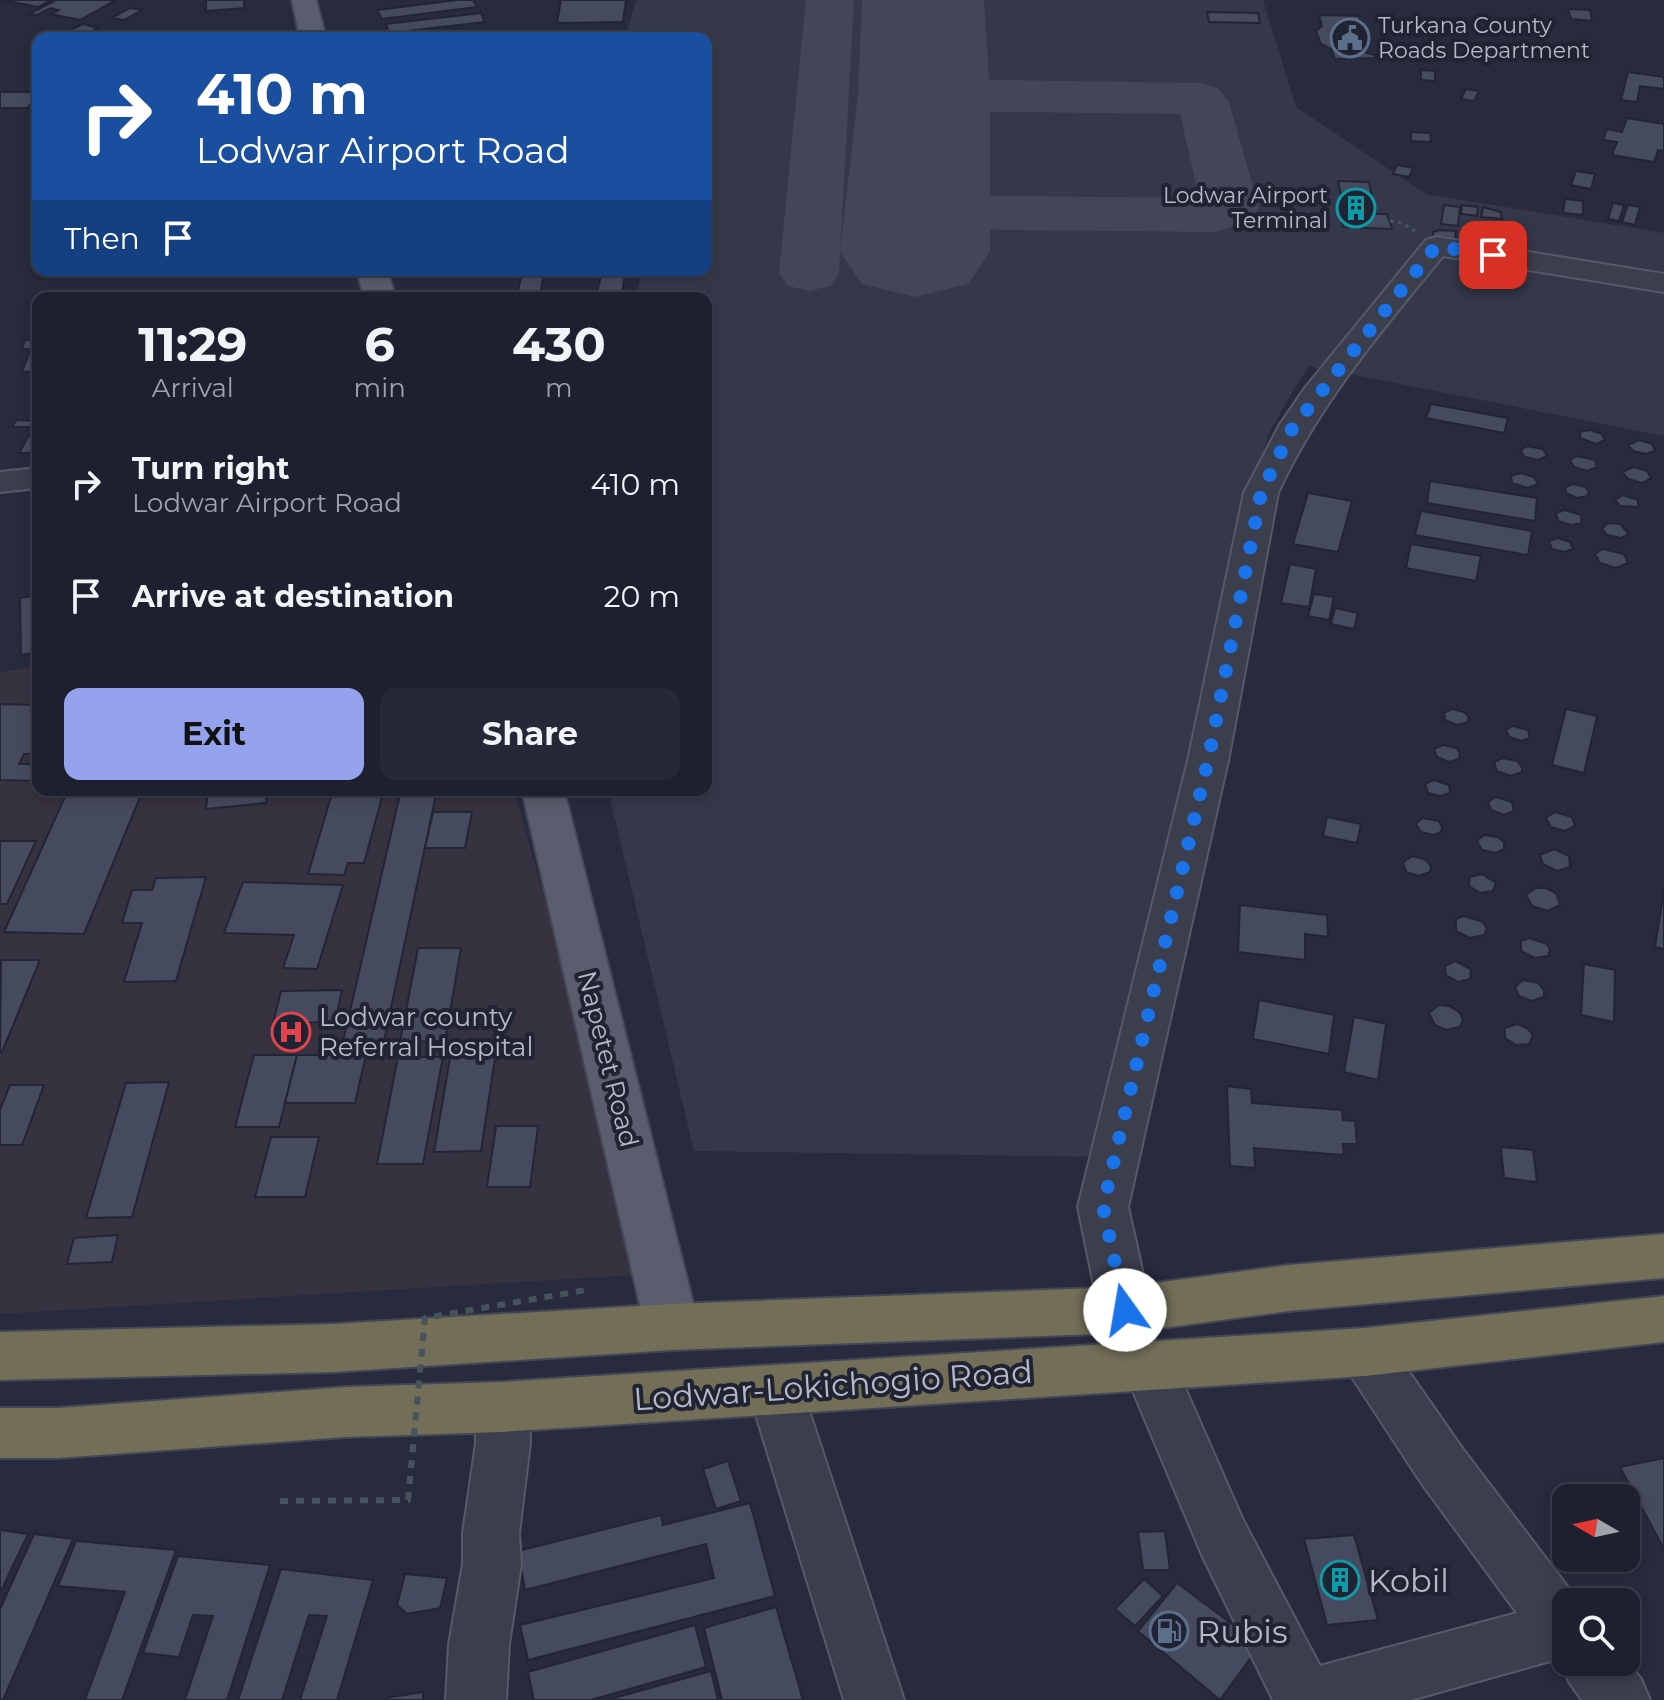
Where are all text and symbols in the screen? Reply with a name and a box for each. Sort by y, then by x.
place label: Turkana County Roads Department [1378,12,1590,64]
public building icon: Turkana County Roads Department [1329,17,1371,59]
text: 410 m [196,60,368,128]
icon: right [64,64,168,168]
text: Lodwar Airport Road [196,128,570,172]
place label: Lodwar Airport Terminal [1163,182,1328,234]
building icon: Lodwar Airport Terminal [1335,187,1377,229]
icon: arrive [156,216,200,260]
text: Then [64,220,140,257]
pin [1459,221,1527,289]
icon: arrive [1471,233,1515,277]
text: 11:29 [138,315,247,373]
text: 6 [364,315,395,373]
text: 430 [512,315,606,373]
text: Arrival [152,372,234,404]
text: min [354,372,406,404]
text: m [545,372,573,404]
text: Turn right [132,450,289,487]
icon: right [64,462,108,506]
text: 410 m [591,466,680,503]
text: Lodwar Airport Road [132,487,402,519]
icon: arrive [64,574,108,618]
text: Arrive at destination [132,578,454,615]
text: 20 m [603,578,680,615]
button: Exit [64,688,364,780]
button: Share [380,688,680,780]
street label: Napetet Road [571,967,645,1151]
place label: Lodwar county Referral Hospital [319,1001,533,1063]
hospital icon: Lodwar county Referral Hospital [270,1011,312,1053]
position arrow [1083,1268,1167,1352]
street label: Lodwar-Lokichogio Road [632,1352,1034,1418]
north arrow [1552,1484,1640,1572]
map controls [1552,1484,1640,1676]
building icon: Kobil [1319,1559,1361,1601]
place label: Kobil [1368,1561,1449,1600]
button: search [1552,1588,1640,1676]
fuel station icon: Rubis [1148,1610,1190,1652]
place label: Rubis [1197,1612,1288,1651]

